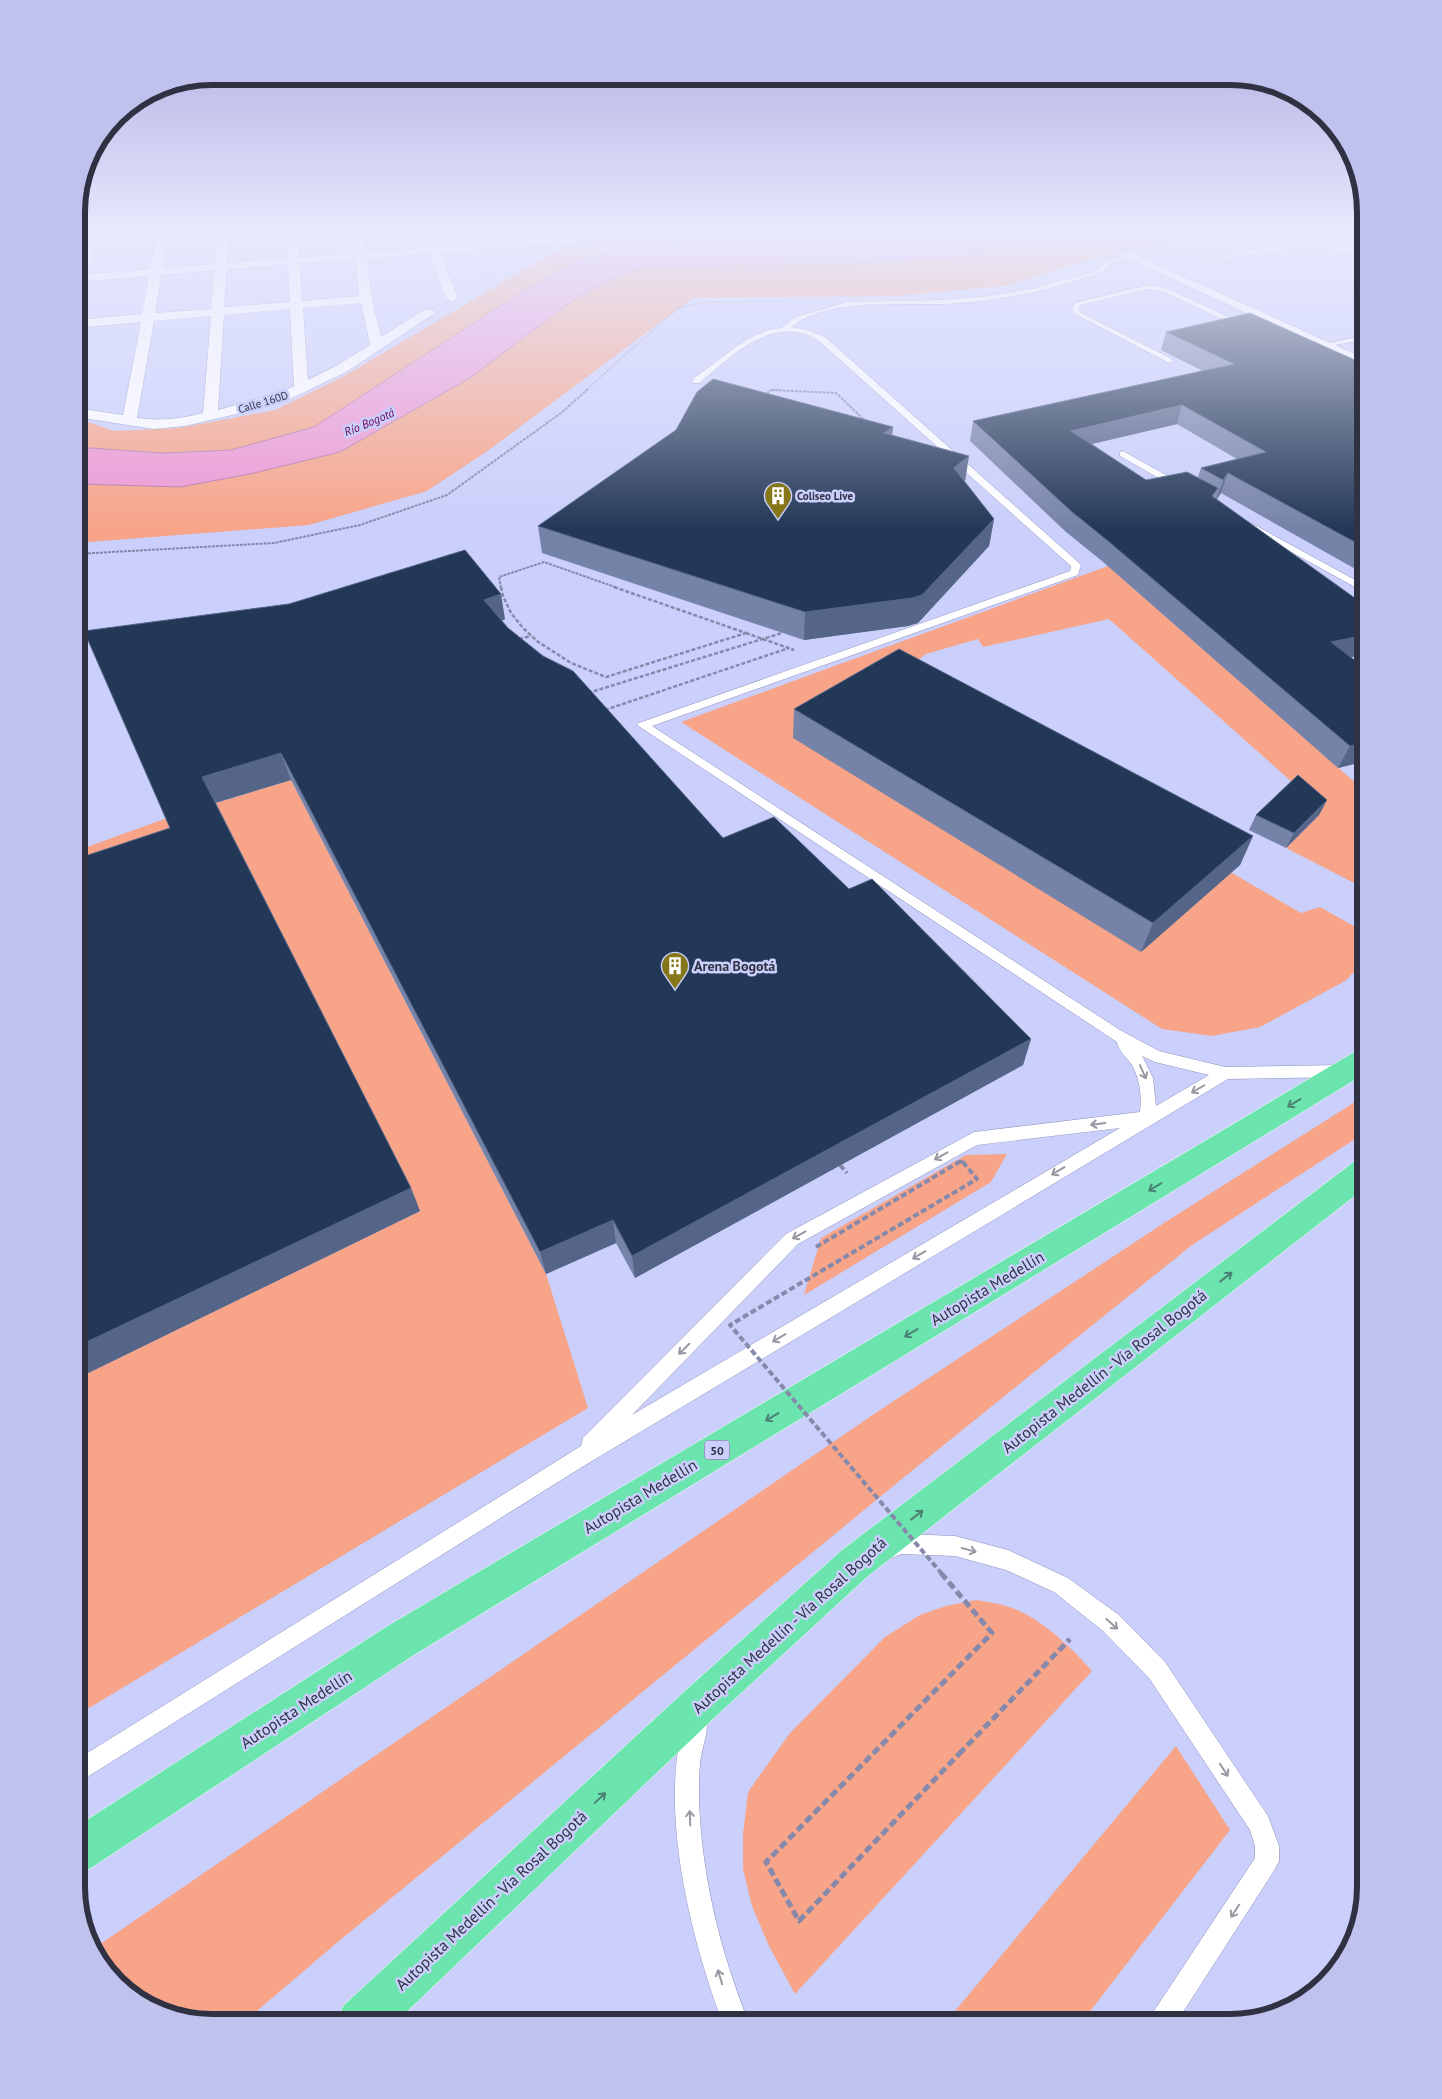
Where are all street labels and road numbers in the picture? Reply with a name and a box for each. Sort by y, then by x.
street label: Calle 160D [236,388,290,416]
street label: Autopista Medellín [927,1246,1047,1330]
street label: Autopista Medellín - Vía Rosal Bogotá [998,1285,1210,1457]
road number: 50 [704,1440,730,1460]
street label: Autopista Medellín [580,1454,700,1538]
street label: Autopista Medellín - Vía Rosal Bogotá [688,1532,890,1718]
street label: Autopista Medellín [236,1665,356,1753]
street label: Autopista Medellín - Vía Rosal Bogotá [391,1806,591,1994]

